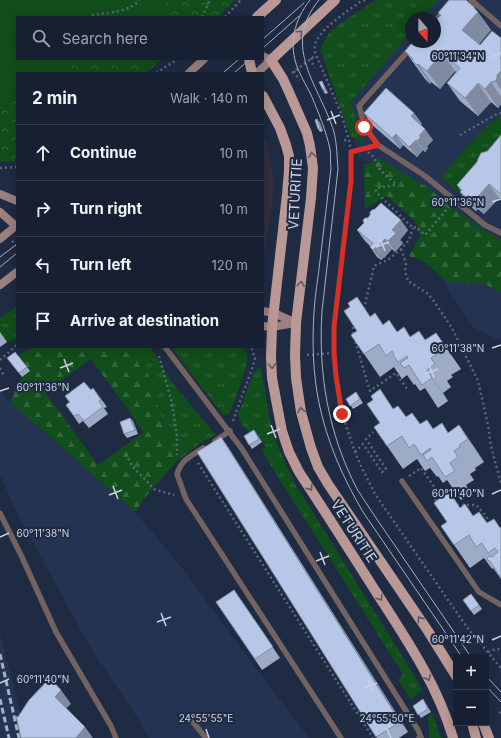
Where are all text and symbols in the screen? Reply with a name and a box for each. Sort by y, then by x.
north arrow [405,12,441,48]
search box [16,16,264,60]
icon: search [30,27,52,49]
text: Search here [62,29,148,48]
one-way arrow [295,30,303,38]
text: 60°11'34"N [431,50,485,62]
text: 2 min [32,88,77,108]
text: Walk · 140 m [170,90,248,106]
route start [355,118,373,136]
icon: ahead [32,142,54,164]
text: Continue [70,143,137,162]
text: 10 m [219,145,248,161]
one-way arrow [307,152,316,158]
street label: VETURITIE [284,158,305,230]
text: 60°11'36"N [432,196,484,208]
icon: right [32,198,54,220]
text: Turn right [70,199,142,218]
text: 10 m [219,201,248,217]
icon: left [32,254,54,276]
text: Turn left [70,255,131,274]
text: 120 m [212,257,248,273]
one-way arrow [296,281,305,287]
icon: arrive [32,310,54,332]
text: Arrive at destination [70,311,219,330]
text: 60°11'38"N [432,342,484,354]
one-way arrow [267,363,276,369]
text: 60°11'36"N [17,381,69,393]
route end [333,405,351,423]
one-way arrow [298,407,306,413]
one-way arrow [305,484,312,491]
text: 60°11'40"N [432,487,484,499]
street label: VETURITIE [328,496,381,565]
text: 60°11'38"N [17,527,69,539]
one-way arrow [375,594,383,601]
one-way arrow [417,616,425,623]
text: 60°11'42"N [432,633,484,645]
map controls [453,654,489,726]
button: + [453,654,489,690]
text: 60°11'40"N [17,673,69,685]
one-way arrow [423,674,431,682]
button: − [453,690,489,726]
text: 24°55'55"E [179,712,233,724]
text: 24°55'50"E [360,712,414,724]

